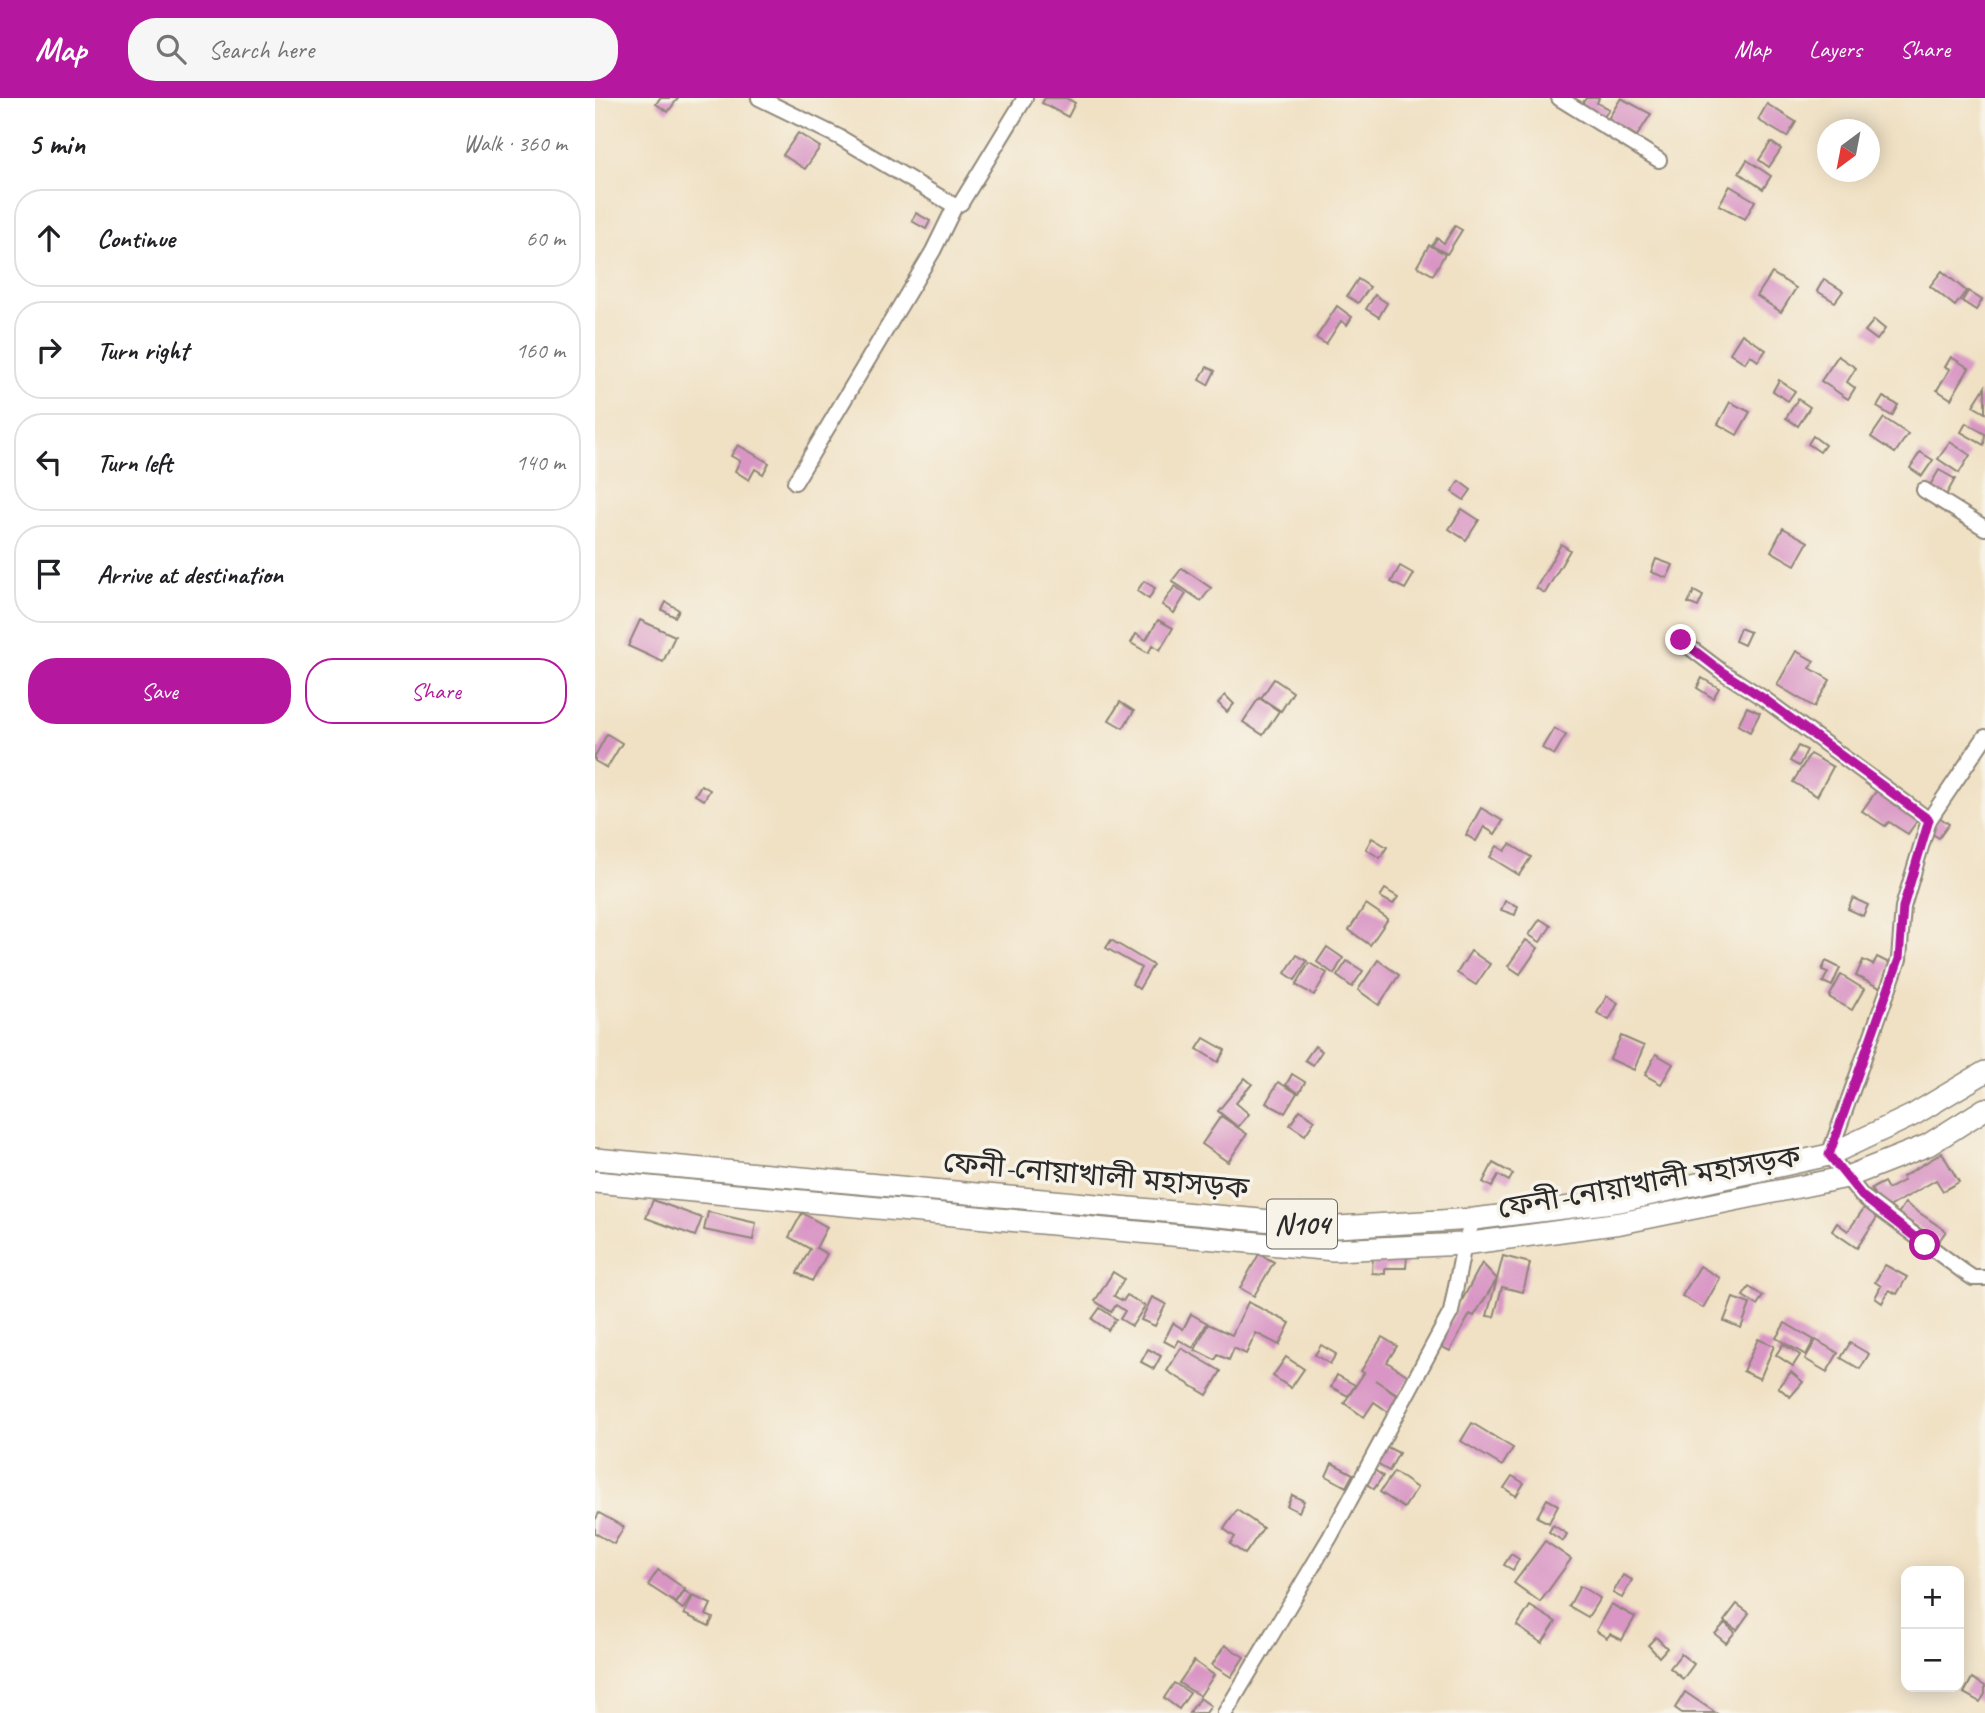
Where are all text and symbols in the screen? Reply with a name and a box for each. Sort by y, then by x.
search box [128,18,618,81]
text: Map [35,28,86,70]
icon: search [152,30,190,68]
text: Search here [208,33,314,66]
text: Map [1734,34,1771,64]
text: Layers [1809,34,1862,64]
text: Share [1900,34,1950,64]
north arrow [1817,119,1880,182]
text: 5 min [28,125,85,163]
text: Walk · 360 m [463,129,567,158]
icon: ahead [30,219,68,257]
text: Continue [97,222,175,255]
text: 60 m [526,224,565,253]
icon: right [30,331,68,369]
text: Turn right [97,334,188,367]
text: 160 m [516,336,565,365]
icon: left [30,443,68,481]
text: Turn left [97,446,172,479]
text: 140 m [516,448,565,477]
icon: arrive [30,555,68,593]
text: Arrive at destination [97,558,283,591]
route end [1665,624,1696,655]
button: Save [28,658,291,724]
button: Share [305,658,567,724]
street label: ফেনী-নোয়াখালী মহাসড়ক [1495,1137,1804,1227]
street label: ফেনী-নোয়াখালী মহাসড়ক [941,1143,1251,1207]
road number: N104 [1267,1200,1337,1248]
route start [1909,1229,1940,1260]
map controls [1901,1566,1964,1692]
button: + [1901,1566,1964,1629]
button: − [1901,1629,1964,1692]

